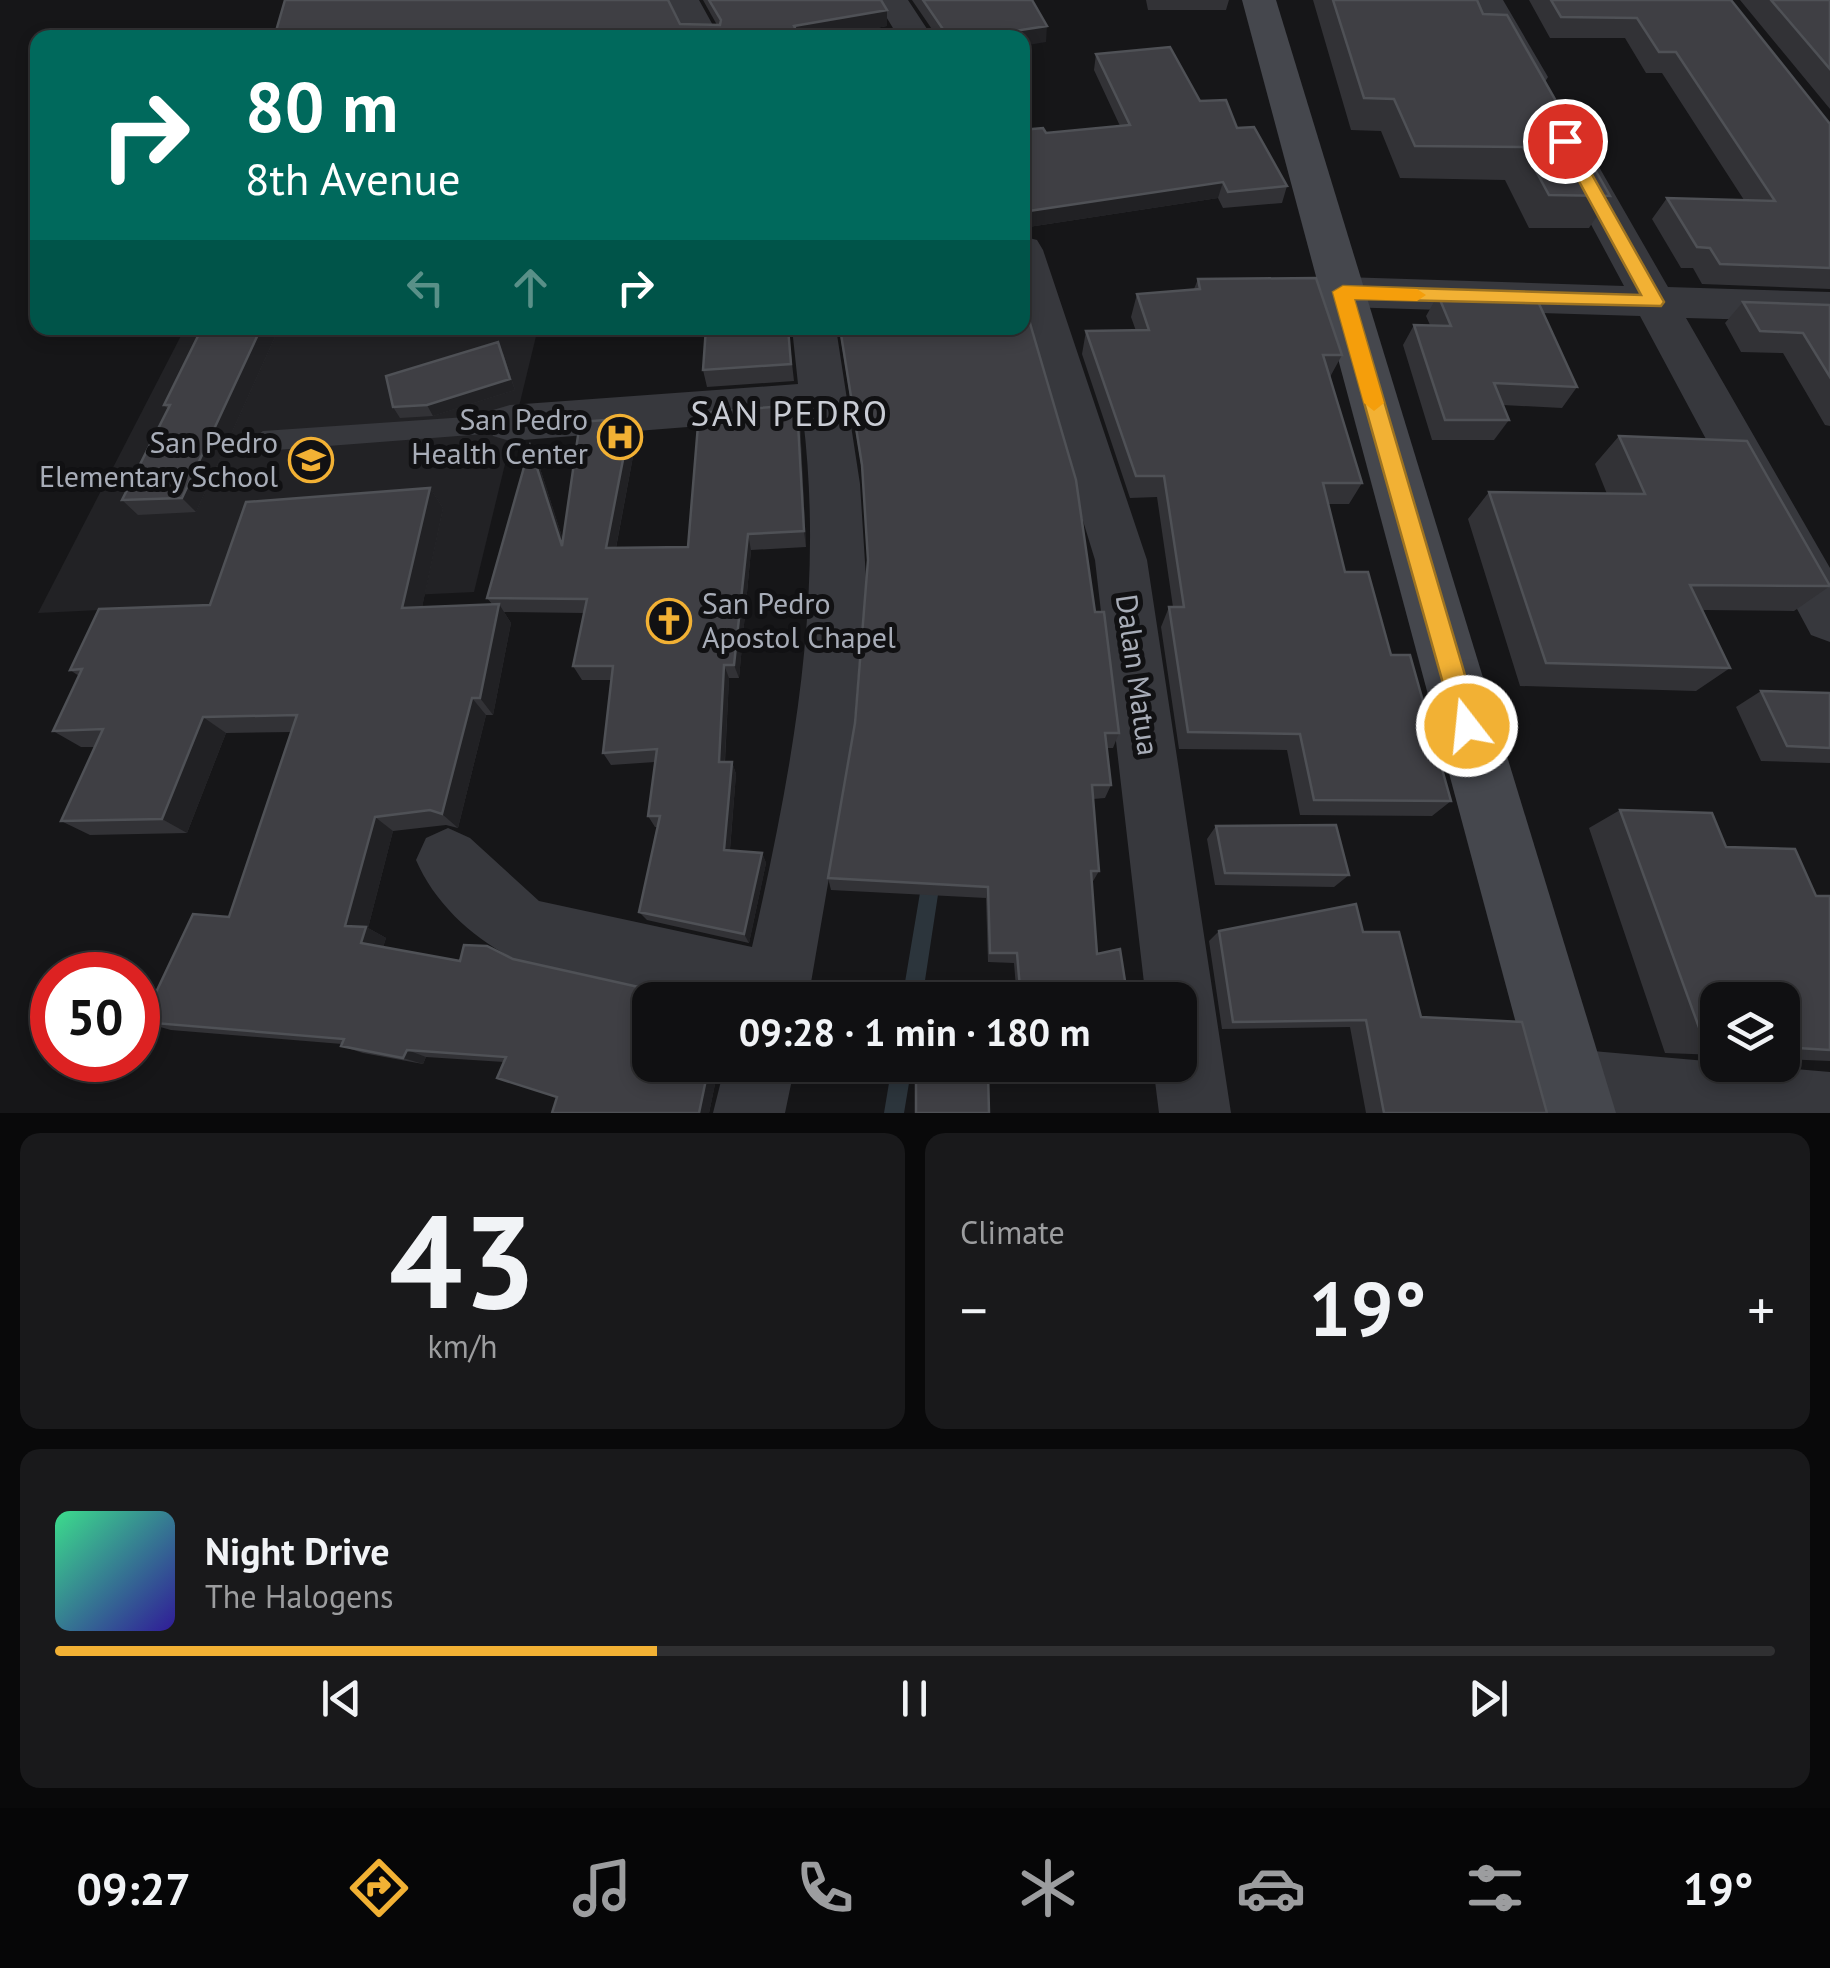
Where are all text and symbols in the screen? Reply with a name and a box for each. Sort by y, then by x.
text: 80 m [245,61,398,151]
icon: right [80,70,210,200]
pin [1523,99,1608,184]
icon: arrive [1538,114,1593,169]
text: 8th Avenue [245,149,461,207]
icon: left [398,260,453,315]
icon: ahead [503,260,558,315]
icon: right [608,260,663,315]
district label: SAN PEDRO [691,390,889,436]
place label: San Pedro Health Center [411,399,588,472]
hospital icon: San Pedro Health Center [597,414,643,460]
place label: San Pedro Elementary School [39,422,278,495]
school or university icon: San Pedro Elementary School [288,437,334,483]
place label: San Pedro Apostol Chapel [702,583,896,656]
street label: Dalan Matua [1108,592,1169,758]
church icon: San Pedro Apostol Chapel [646,598,692,644]
position arrow [1415,674,1519,778]
speed limit sign: 50 [30,952,160,1082]
map controls [1700,982,1800,1082]
button: layers [1700,982,1800,1082]
text: 09:28 · 1 min · 180 m [739,1007,1090,1056]
text: 43 [389,1176,536,1344]
text: Climate [960,1211,1065,1253]
text: 19° [1309,1260,1426,1357]
text: − [960,1274,988,1345]
text: + [1747,1274,1775,1345]
text: km/h [427,1325,498,1367]
text: Night Drive [205,1526,389,1575]
text: The Halogens [205,1575,393,1617]
icon: previous [314,1671,369,1726]
icon: pause [887,1671,942,1726]
icon: next [1461,1671,1516,1726]
icon: directions [344,1853,414,1923]
icon: music [567,1853,637,1923]
icon: phone [790,1853,860,1923]
icon: climate [1013,1853,1083,1923]
icon: car [1236,1853,1306,1923]
icon: filters [1460,1853,1530,1923]
text: 09:27 [77,1859,191,1917]
text: 19° [1683,1859,1753,1917]

